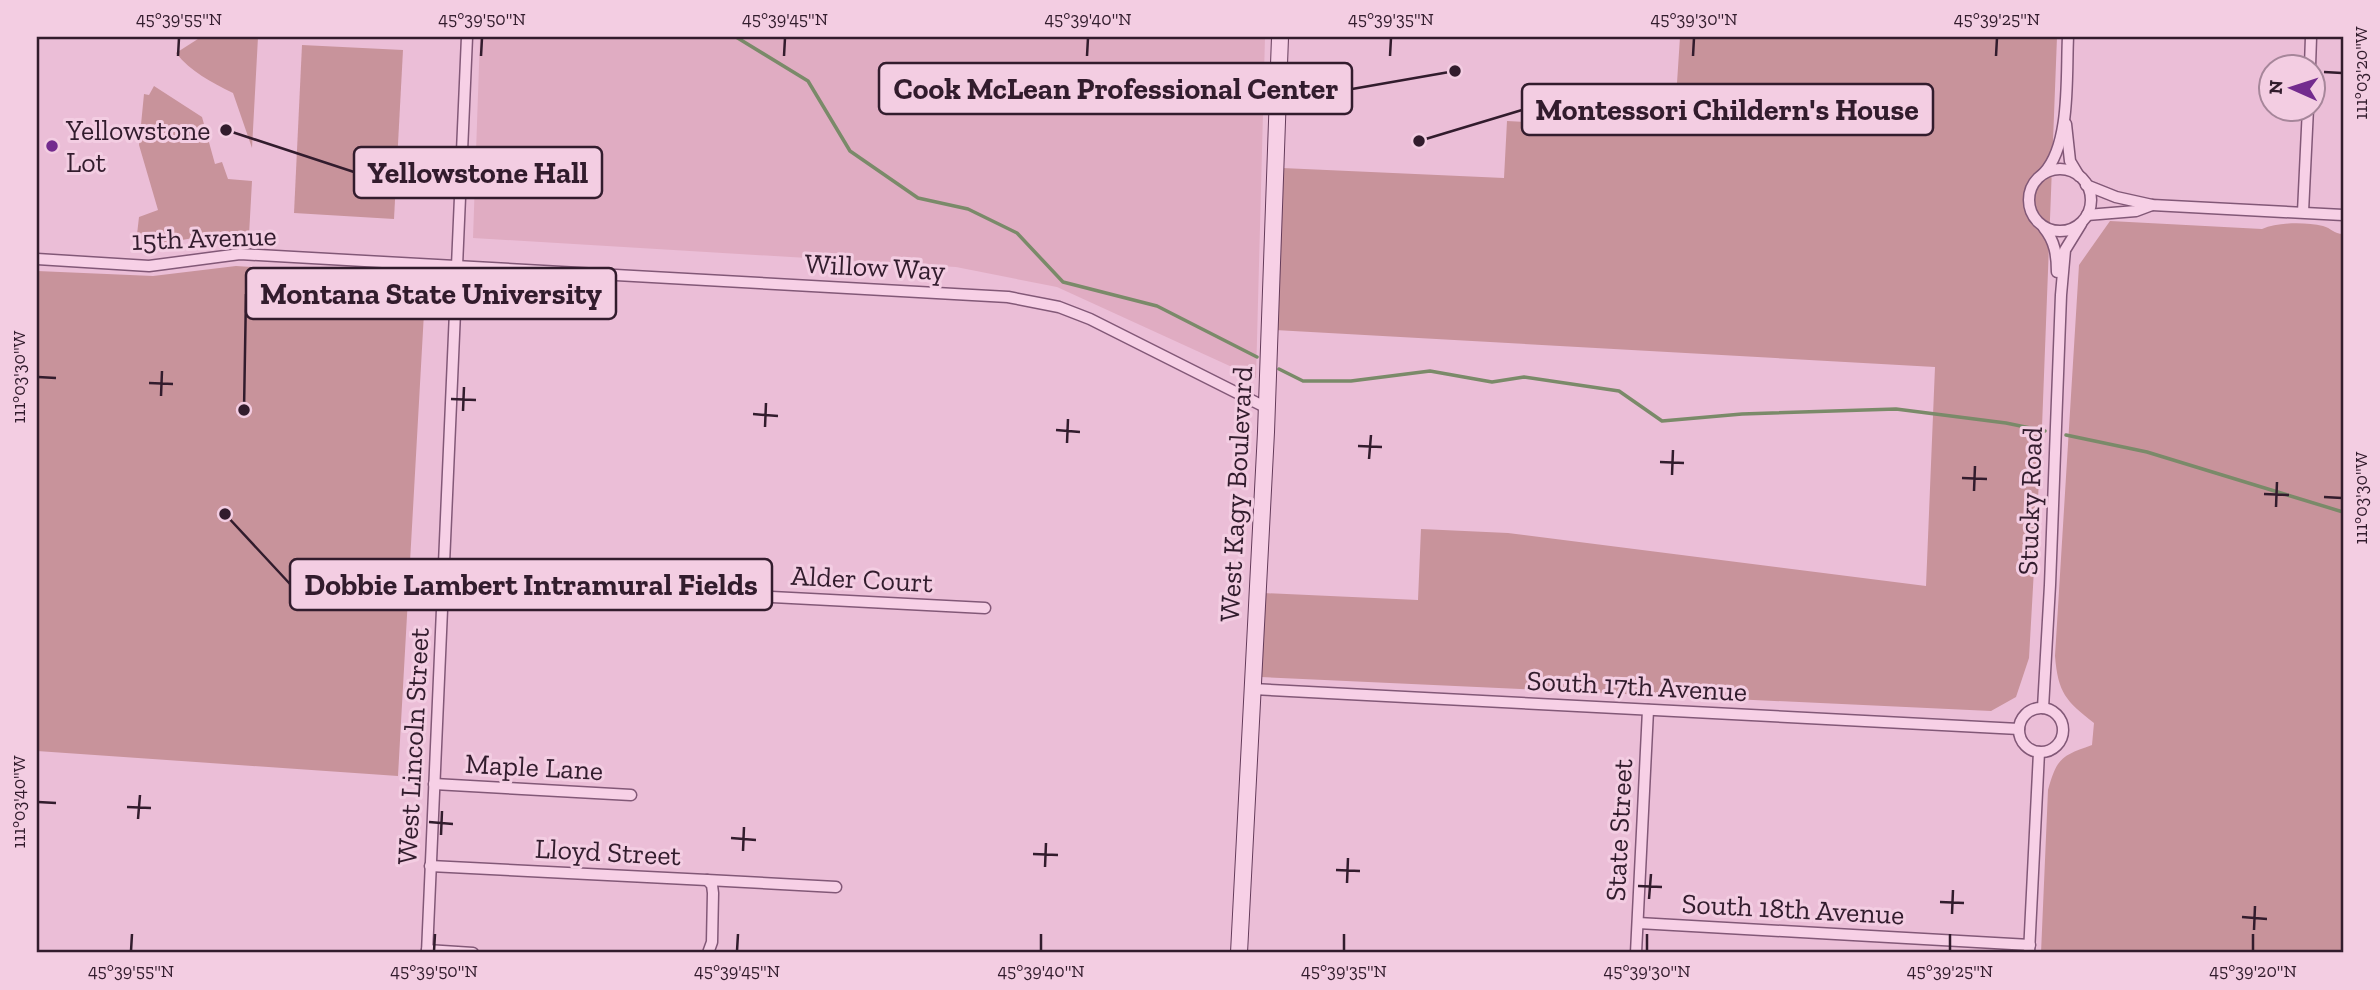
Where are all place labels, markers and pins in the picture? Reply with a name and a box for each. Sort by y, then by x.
callout: Cook McLean Professional Center [879,63,1352,114]
callout: Montessori Childern's House [1522,84,1933,135]
place label: Yellowstone Lot [65,114,211,179]
marker: Yellowstone Lot [44,138,60,154]
callout: Yellowstone Hall [354,147,602,198]
callout: Montana State University [246,268,616,319]
callout: Dobbie Lambert Intramural Fields [290,559,772,610]

